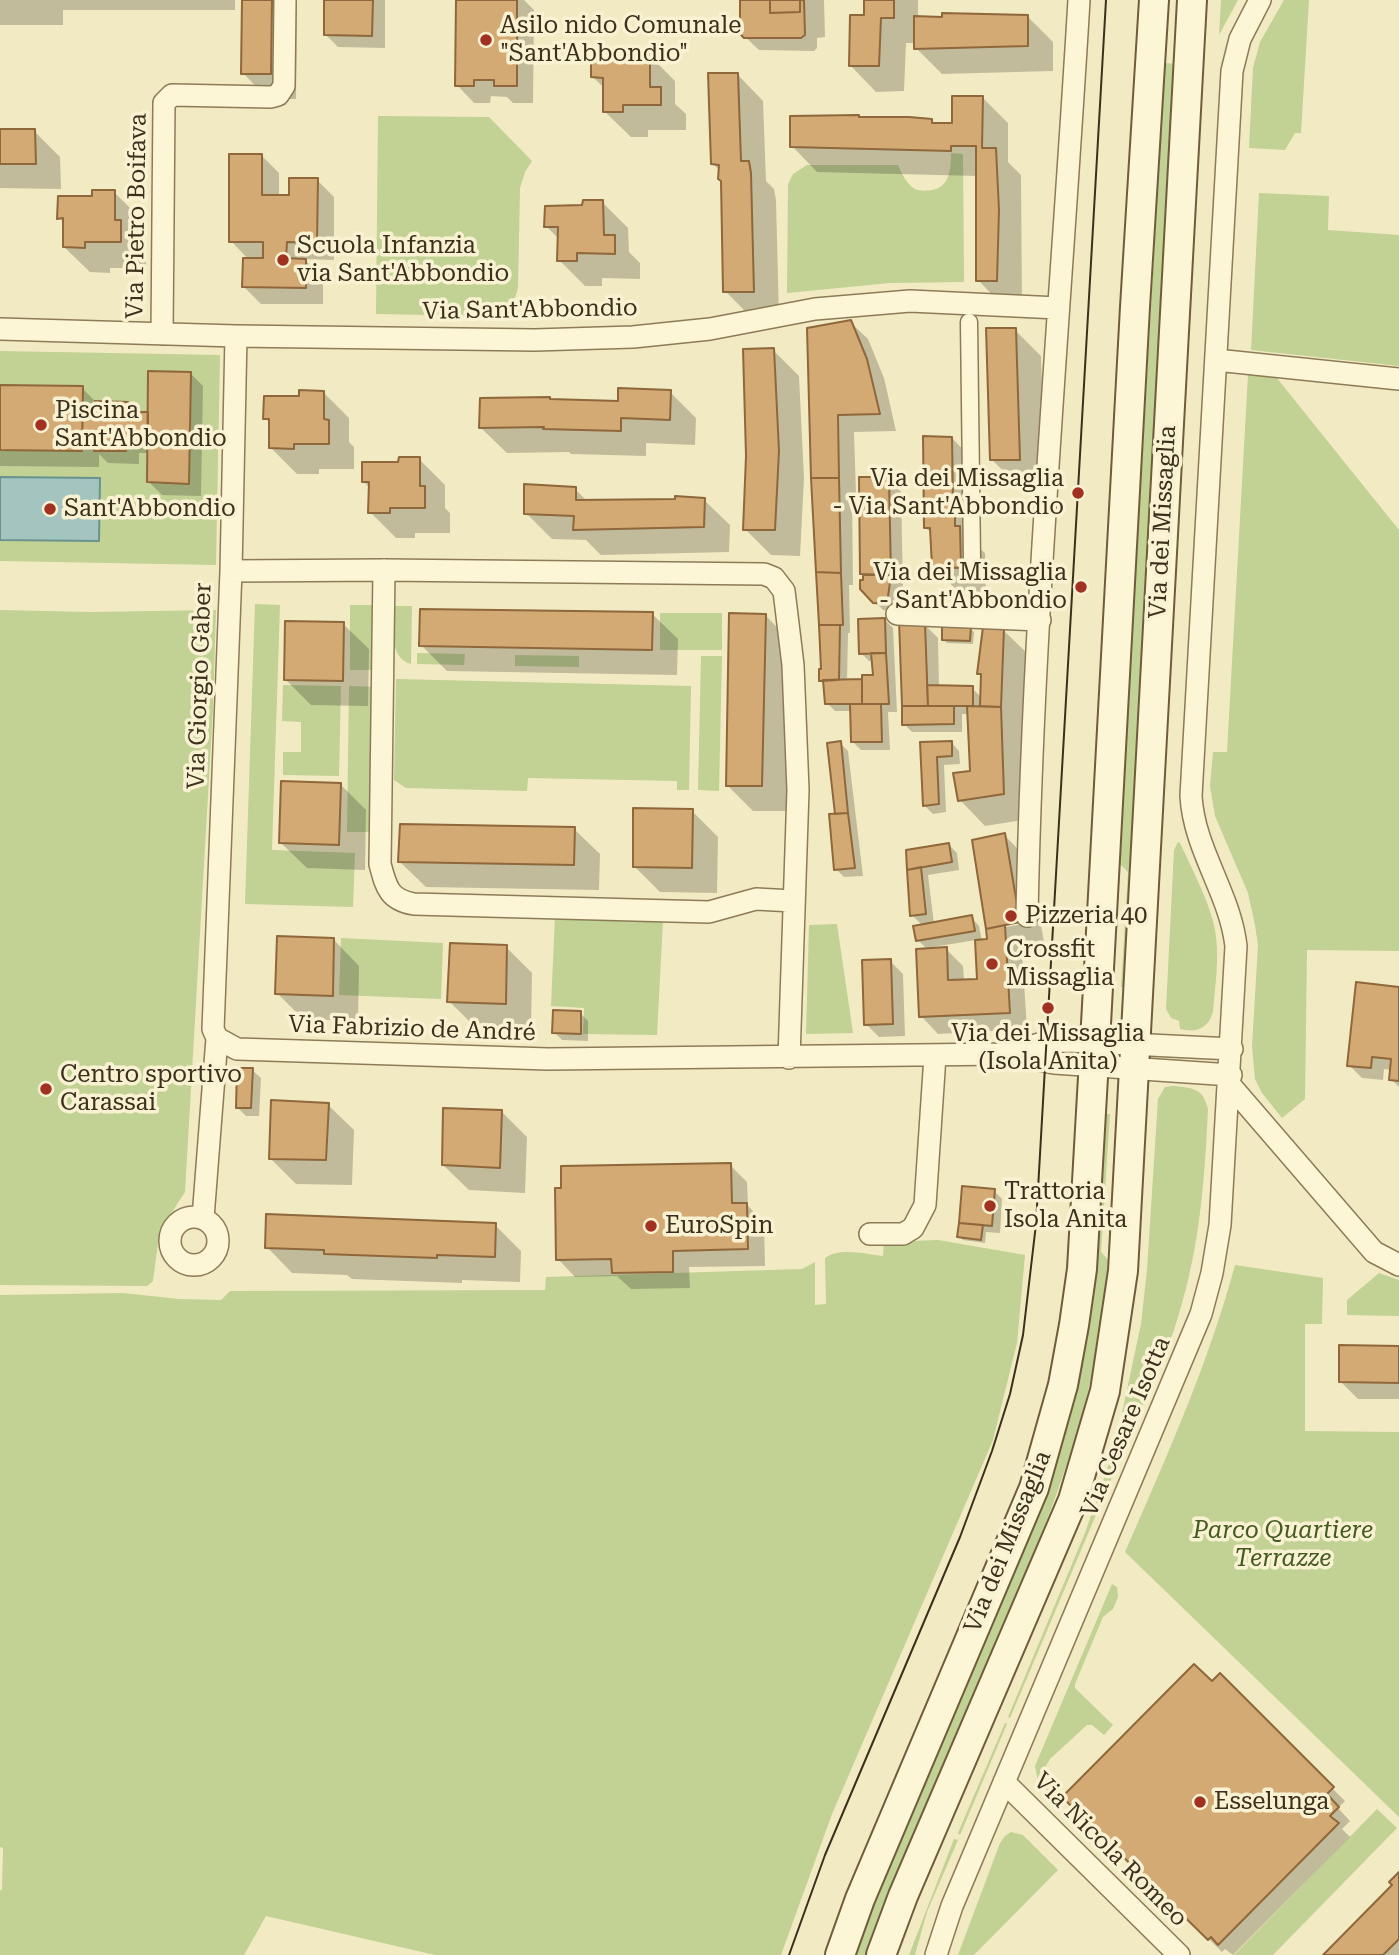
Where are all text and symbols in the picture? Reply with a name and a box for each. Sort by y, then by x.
place label: Asilo nido Comunale "Sant'Abbondio" [500,12,741,68]
marker: Asilo nido Comunale "Sant'Abbondio" [478,32,494,48]
street label: Via Pietro Boifava [121,113,153,319]
place label: Scuola Infanzia via Sant'Abbondio [297,232,509,288]
marker: Scuola Infanzia via Sant'Abbondio [275,252,291,268]
street label: Via Sant'Abbondio [422,294,638,326]
place label: Piscina Sant'Abbondio [55,397,227,453]
marker: Piscina Sant'Abbondio [33,417,49,433]
street label: Via dei Missaglia [1144,425,1182,619]
place label: Via dei Missaglia - Via Sant'Abbondio [832,465,1064,521]
marker: Via dei Missaglia - Via Sant'Abbondio [1070,485,1086,501]
place label: Sant'Abbondio [64,495,236,523]
marker: Sant'Abbondio [42,501,58,517]
place label: Via dei Missaglia - Sant'Abbondio [873,559,1067,615]
marker: Via dei Missaglia - Sant'Abbondio [1073,579,1089,595]
street label: Via Giorgio Gaber [182,582,218,790]
place label: Pizzeria 40 [1025,902,1147,930]
marker: Pizzeria 40 [1003,908,1019,924]
place label: Crossfit Missaglia [1006,936,1114,992]
marker: Crossfit Missaglia [984,956,1000,972]
marker: Via dei Missaglia (Isola Anita) [1040,1000,1056,1016]
street label: Via Fabrizio de André [288,1010,536,1048]
place label: Via dei Missaglia (Isola Anita) [951,1020,1145,1076]
place label: Centro sportivo Carassai [60,1061,242,1117]
marker: Centro sportivo Carassai [38,1081,54,1097]
place label: Trattoria Isola Anita [1004,1178,1127,1234]
marker: Trattoria Isola Anita [982,1198,998,1214]
place label: EuroSpin [665,1212,773,1240]
marker: EuroSpin [643,1218,659,1234]
street label: Via Cesare Isotta [1075,1332,1177,1522]
street label: Via dei Missaglia [958,1447,1058,1637]
park label: Parco Quartiere Terrazze [1193,1517,1373,1573]
street label: Via Nicola Romeo [1027,1767,1193,1933]
place label: Esselunga [1214,1788,1329,1816]
marker: Esselunga [1192,1794,1208,1810]

